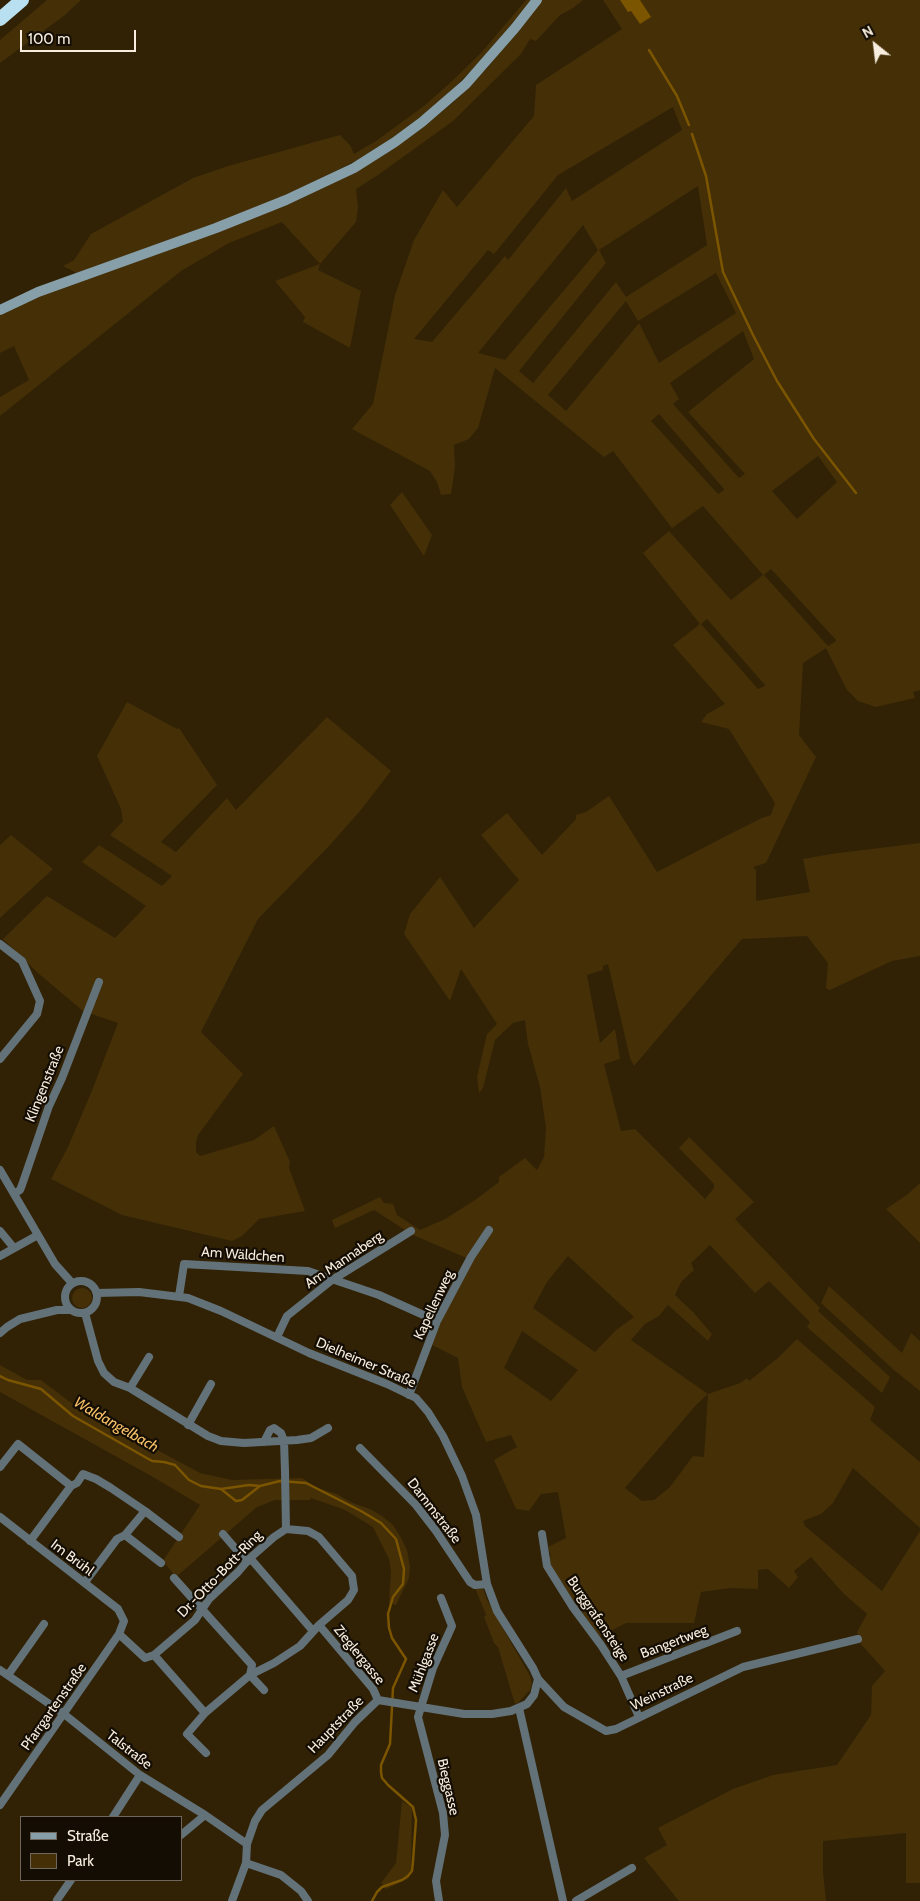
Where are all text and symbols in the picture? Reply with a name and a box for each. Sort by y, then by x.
scale bar [22,20,139,52]
north arrow [850,20,900,70]
text: N [859,22,876,42]
text: 100 m [28,30,70,48]
street label: Klingenstraße [22,1043,68,1125]
street label: Am Mannaberg [302,1228,386,1292]
street label: Am Wäldchen [201,1244,285,1266]
street label: Kapellenweg [410,1267,458,1343]
street label: Dielheimer Straße [313,1334,419,1392]
water label: Waldangelbach [70,1393,162,1457]
street label: Dammstraße [403,1475,465,1547]
street label: Dr.-Otto-Bott-Ring [174,1527,266,1621]
street label: Im Brühl [47,1536,97,1580]
street label: Burggrafensteige [563,1573,633,1665]
street label: Zieglergasse [330,1622,388,1688]
street label: Bangertweg [638,1622,710,1662]
street label: Mühlgasse [405,1631,443,1695]
street label: Pfarrgartenstraße [18,1660,90,1754]
street label: Weinstraße [628,1670,696,1714]
street label: Hauptstraße [305,1693,367,1757]
street label: Talstraße [103,1727,155,1773]
street label: Bieggasse [433,1757,463,1817]
legend [20,1816,182,1881]
text: Straße [67,1827,109,1845]
text: Park [67,1852,94,1870]

